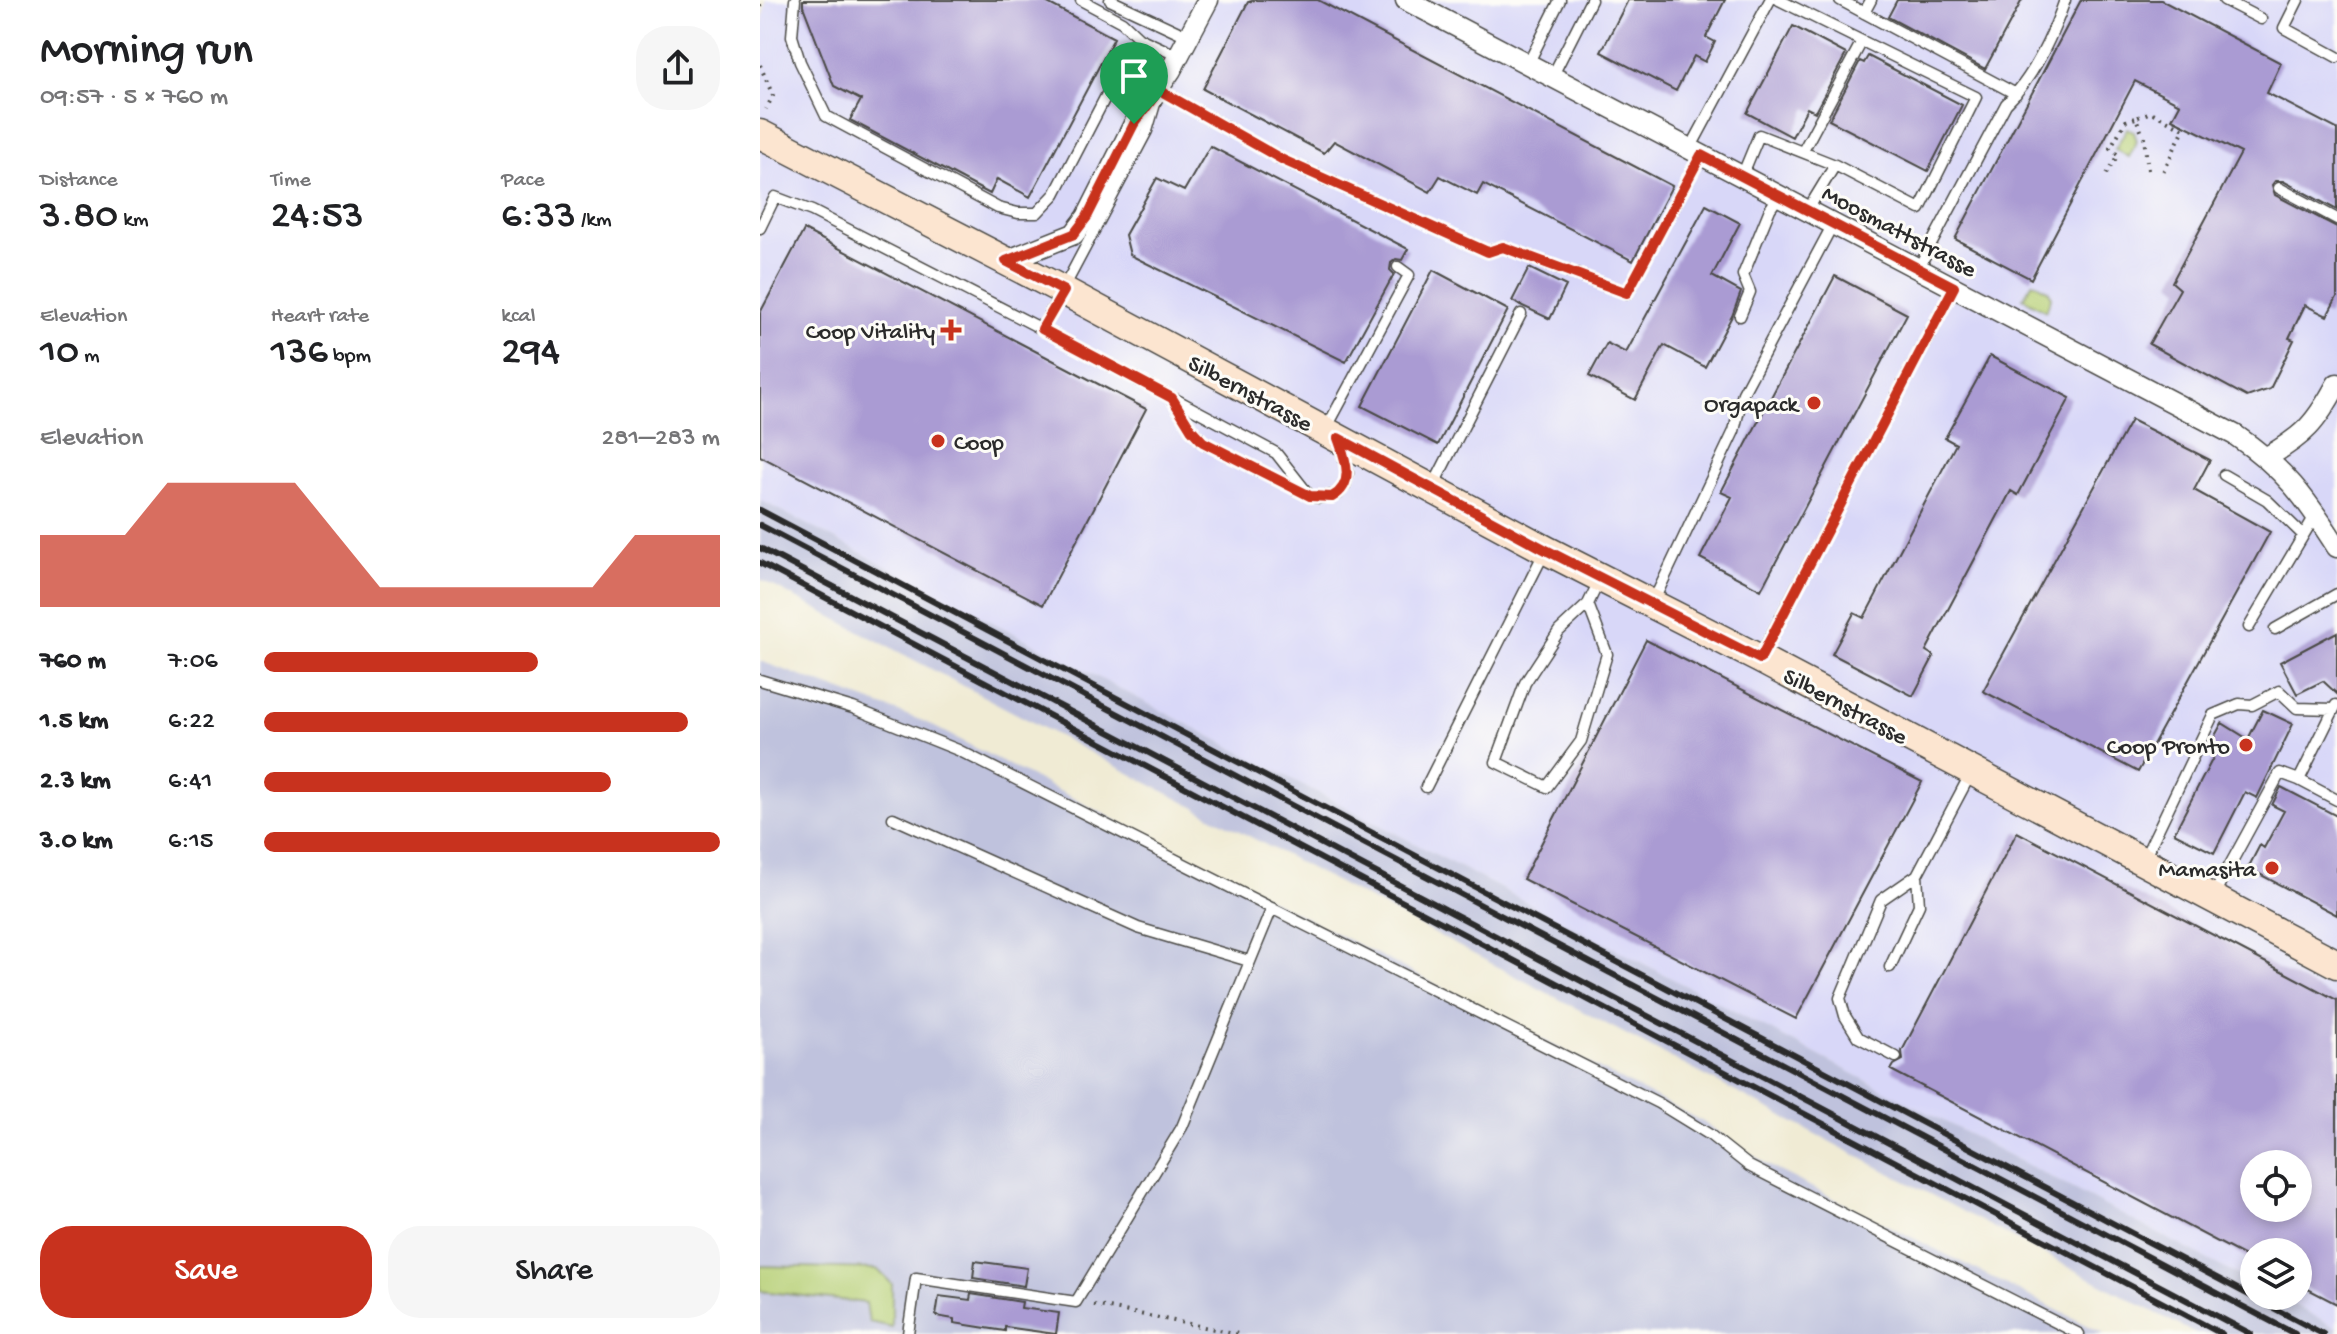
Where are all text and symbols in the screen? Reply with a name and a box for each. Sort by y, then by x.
button: share [636,26,720,110]
text: Morning run [40,27,253,79]
pin [1100,42,1168,124]
icon: arrive [1112,54,1156,98]
text: 09:57 · 5 × 760 m [40,83,228,114]
text: Distance [40,168,118,194]
text: Time [271,168,311,194]
text: Pace [501,168,545,194]
street label: Moosmattstrasse [1816,180,1981,286]
text: 3.80 [40,194,118,241]
text: 24:53 [271,194,364,241]
text: 6:33 [501,194,576,241]
text: km [118,208,149,234]
text: /km [576,208,612,234]
text: Elevation [40,304,127,330]
text: Heart rate [271,304,369,330]
text: kcal [501,304,536,330]
place label: Coop Vitality [806,319,935,348]
marker: Coop Vitality [942,321,960,339]
text: 10 [40,330,79,377]
text: 136 [271,330,328,377]
text: 294 [501,330,560,377]
text: m [79,344,100,370]
text: bpm [328,344,371,370]
street label: Silbernstrasse [1182,350,1317,440]
place label: Orgapack [1704,392,1800,421]
marker: Orgapack [1805,394,1823,412]
text: Elevation [40,424,143,455]
text: 281–283 m [601,424,720,455]
place label: Coop [954,430,1004,459]
marker: Coop [929,432,947,450]
text: 760 m [40,647,106,678]
text: 7:06 [168,647,218,678]
street label: Silbernstrasse [1777,663,1912,753]
text: 1.5 km [40,707,109,738]
text: 6:22 [168,707,215,738]
place label: Coop Pronto [2107,734,2230,763]
marker: Coop Pronto [2237,736,2255,754]
text: 2.3 km [40,767,111,798]
text: 6:41 [168,767,212,798]
text: 3.0 km [40,827,113,858]
text: 6:15 [168,827,214,858]
place label: Mamasita [2159,857,2257,886]
marker: Mamasita [2263,859,2281,877]
map controls [2240,1150,2312,1310]
button: locate [2240,1150,2312,1222]
button: Save [40,1226,372,1318]
button: Share [388,1226,720,1318]
button: layers [2240,1238,2312,1310]

